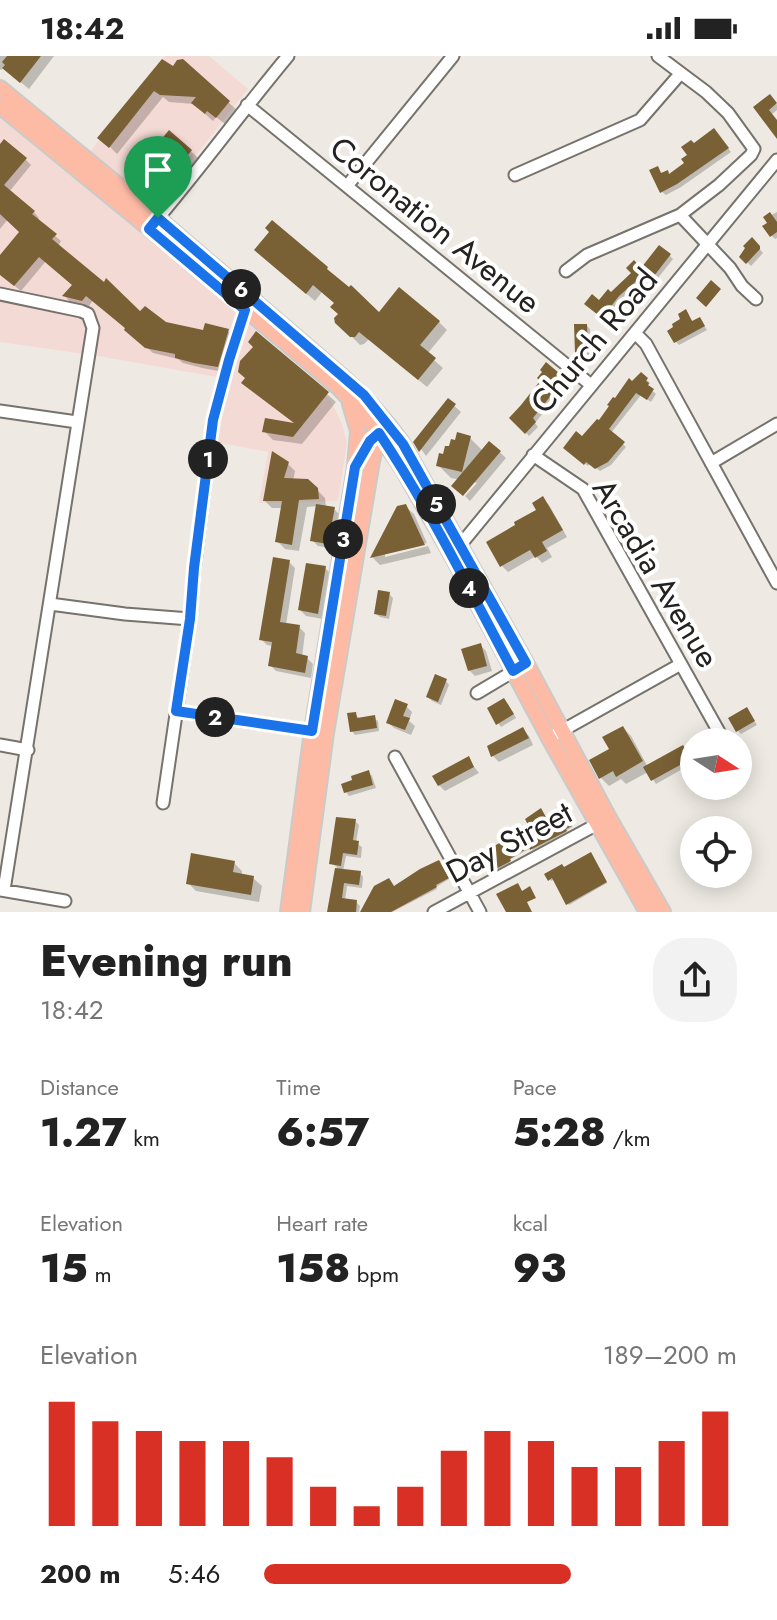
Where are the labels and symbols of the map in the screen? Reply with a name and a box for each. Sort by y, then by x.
street label: Coronation Avenue [320,126,550,324]
pin [124,136,192,218]
street label: Church Road [520,259,668,423]
pin: 6 [221,269,261,309]
pin: 1 [188,439,228,479]
street label: Arcadia Avenue [581,470,731,676]
pin: 5 [416,484,456,524]
pin: 3 [323,519,363,559]
pin: 4 [449,568,489,608]
pin: 2 [195,697,235,737]
north arrow [680,728,752,800]
street label: Day Street [438,789,581,894]

